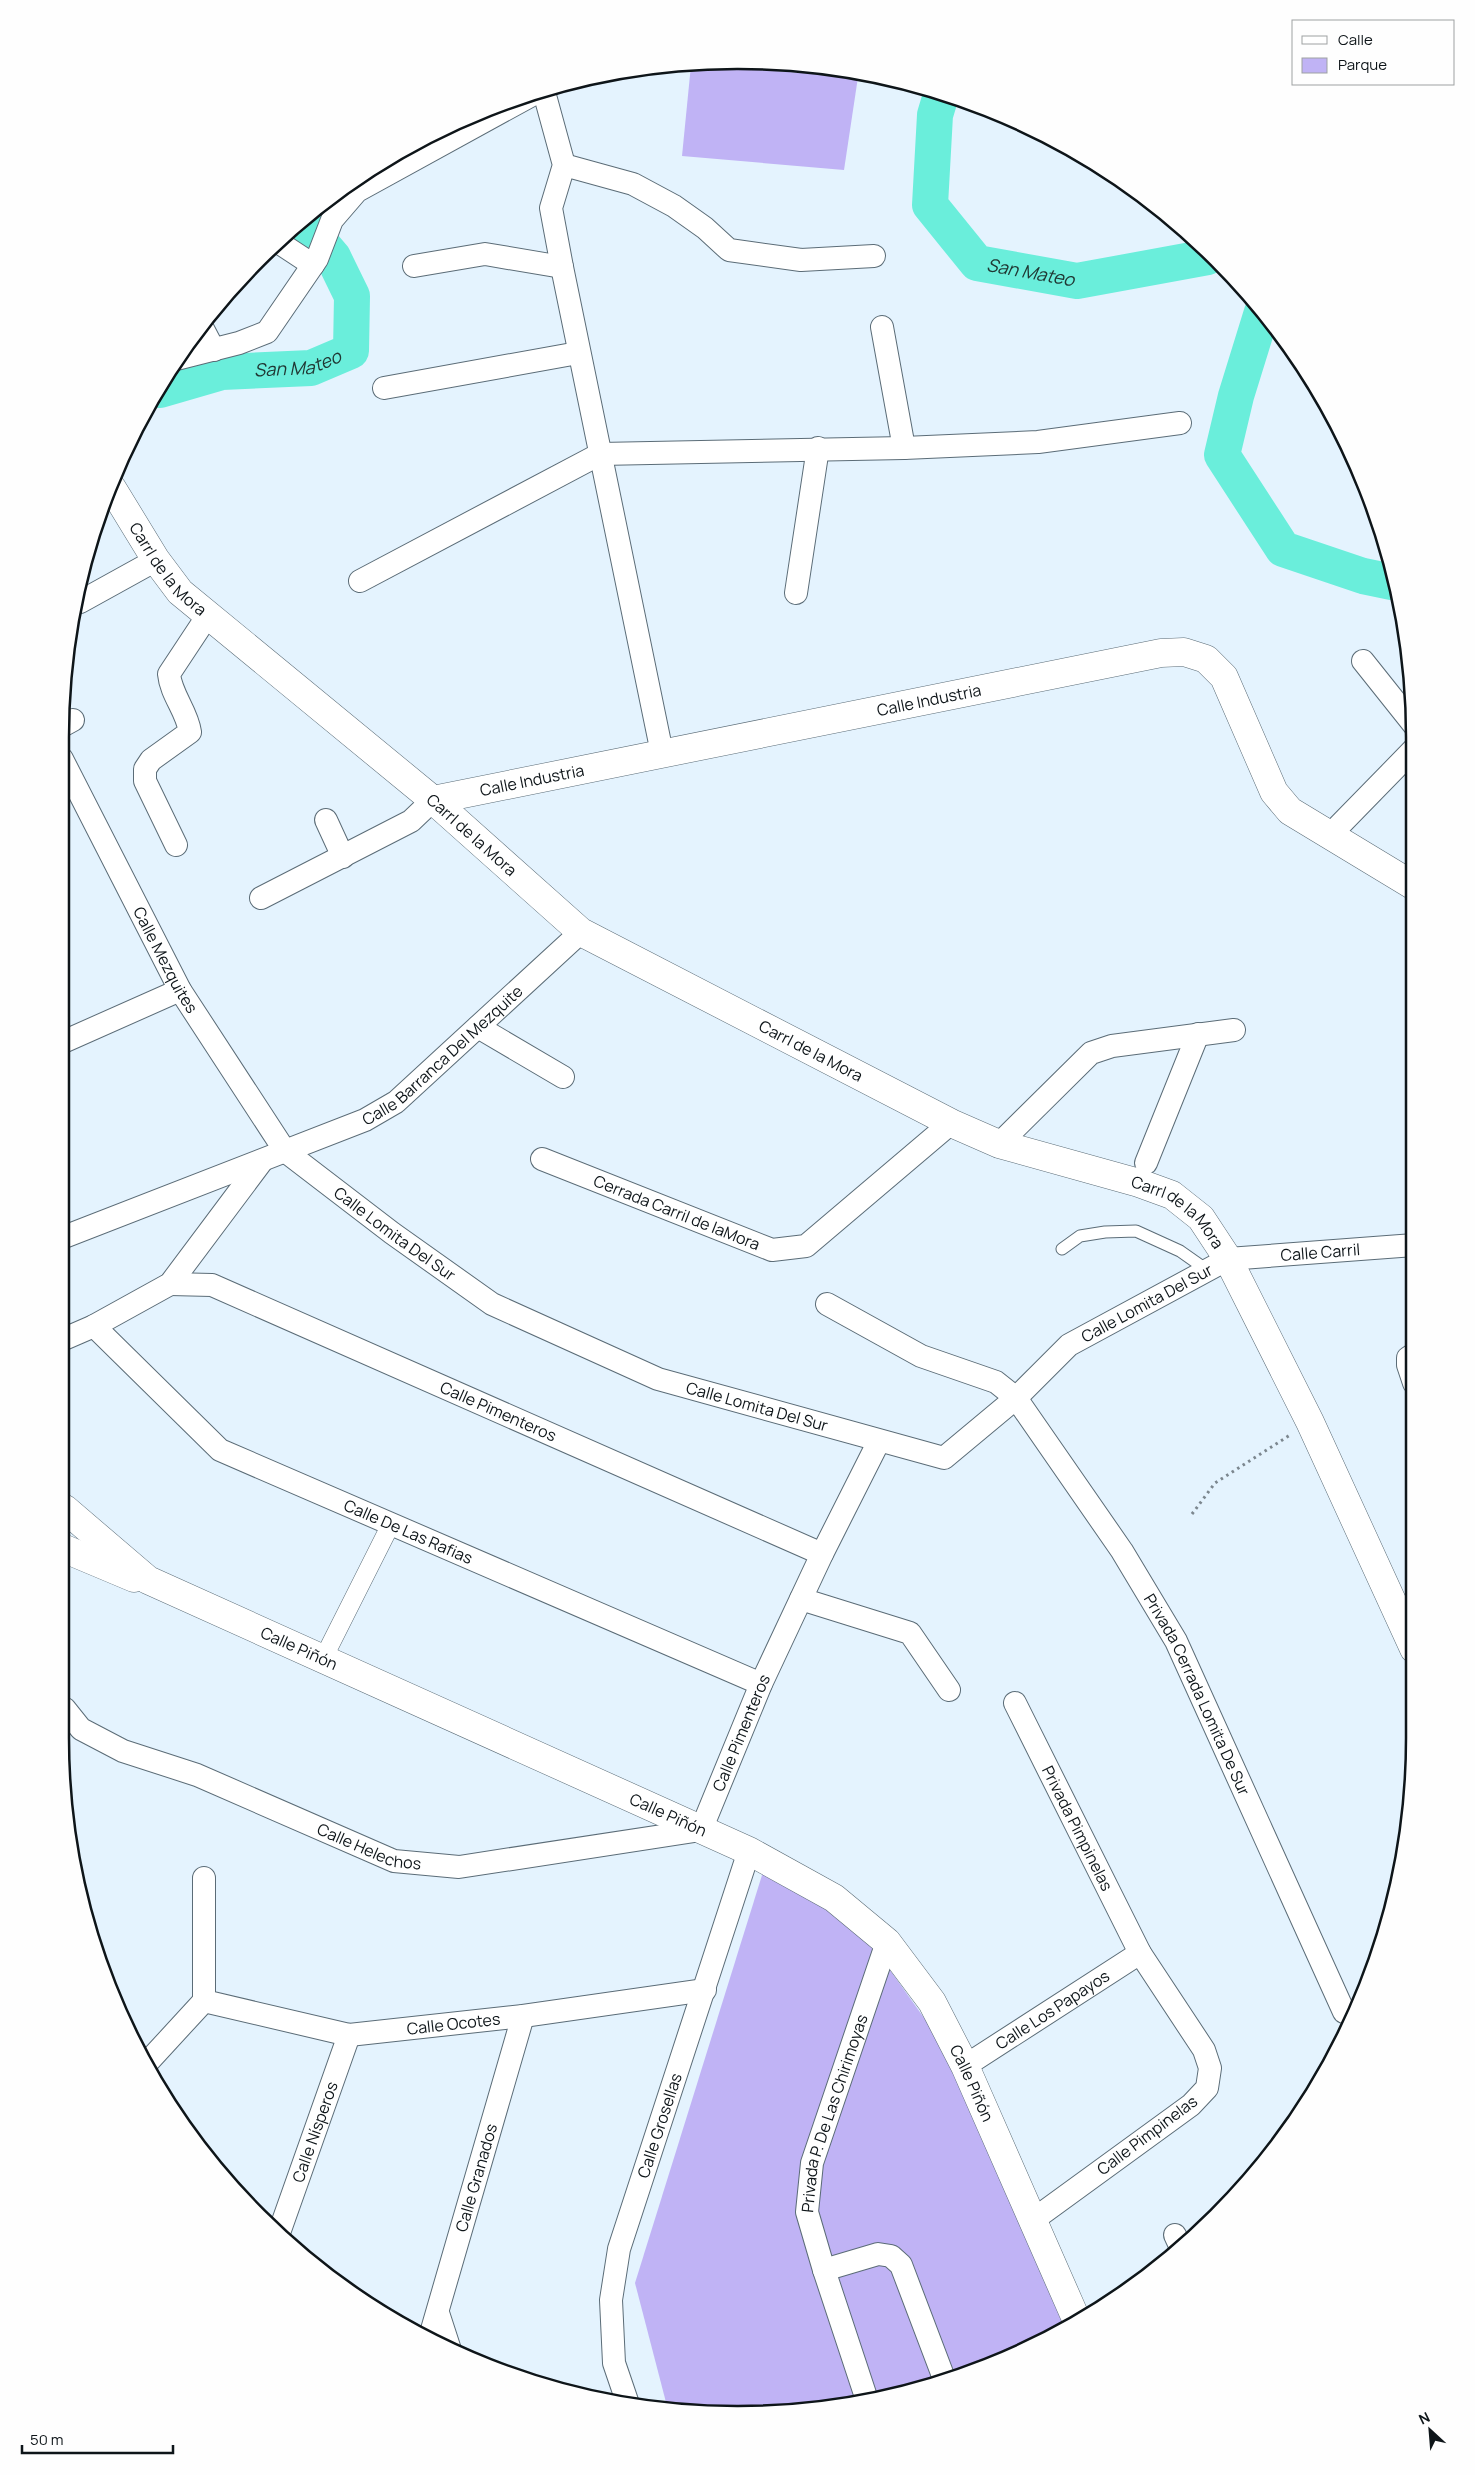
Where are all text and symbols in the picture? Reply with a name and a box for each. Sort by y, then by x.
legend [1292,20,1455,85]
text: Calle [1338,29,1373,50]
text: Parque [1338,54,1387,75]
water label: San Mateo [985,252,1078,292]
water label: San Mateo [254,343,346,382]
street label: Carrl de la Mora [125,518,211,621]
street label: Calle Industria [875,679,983,721]
street label: Calle Industria [478,759,586,801]
street label: Carrl de la Mora [422,789,522,881]
street label: Calle Mezquites [128,903,203,1017]
street label: Calle Barranca Del Mezquite [358,980,527,1130]
street label: Carrl de la Mora [755,1015,867,1087]
street label: Cerrada Carril de laMora [590,1170,763,1255]
street label: Carrl de la Mora [1129,1170,1229,1253]
street label: Calle Lomita Del Sur [329,1181,460,1286]
street label: Calle Carril [1280,1238,1361,1266]
street label: Calle Lomita Del Sur [1077,1258,1216,1347]
street label: Calle Pimenteros [437,1376,560,1447]
street label: Calle Lomita Del Sur [684,1376,831,1436]
street label: Calle De Las Rafias [341,1494,476,1569]
street label: Privada Cerrada Lomita De Sur [1139,1590,1256,1799]
street label: Calle Piñón [257,1621,341,1675]
street label: Calle Pimenteros [707,1671,775,1795]
street label: Privada Pimpinelas [1037,1762,1118,1895]
street label: Calle Piñón [626,1788,710,1842]
street label: Calle Helechos [314,1818,422,1874]
street label: Calle Los Papayos [991,1965,1114,2055]
street label: Calle Ocotes [406,2008,501,2040]
street label: Privada P. De Las Chirimoyas [796,2011,873,2213]
street label: Calle Piñón [945,2041,999,2125]
street label: Calle Grosellas [632,2070,687,2181]
street label: Calle Nísperos [287,2078,343,2185]
street label: Calle Pimpinelas [1092,2090,1202,2180]
street label: Calle Granados [450,2121,502,2234]
north arrow [1405,2405,1455,2455]
text: N [1415,2407,1433,2429]
scale bar [22,2422,174,2454]
text: 50 m [30,2429,64,2450]

